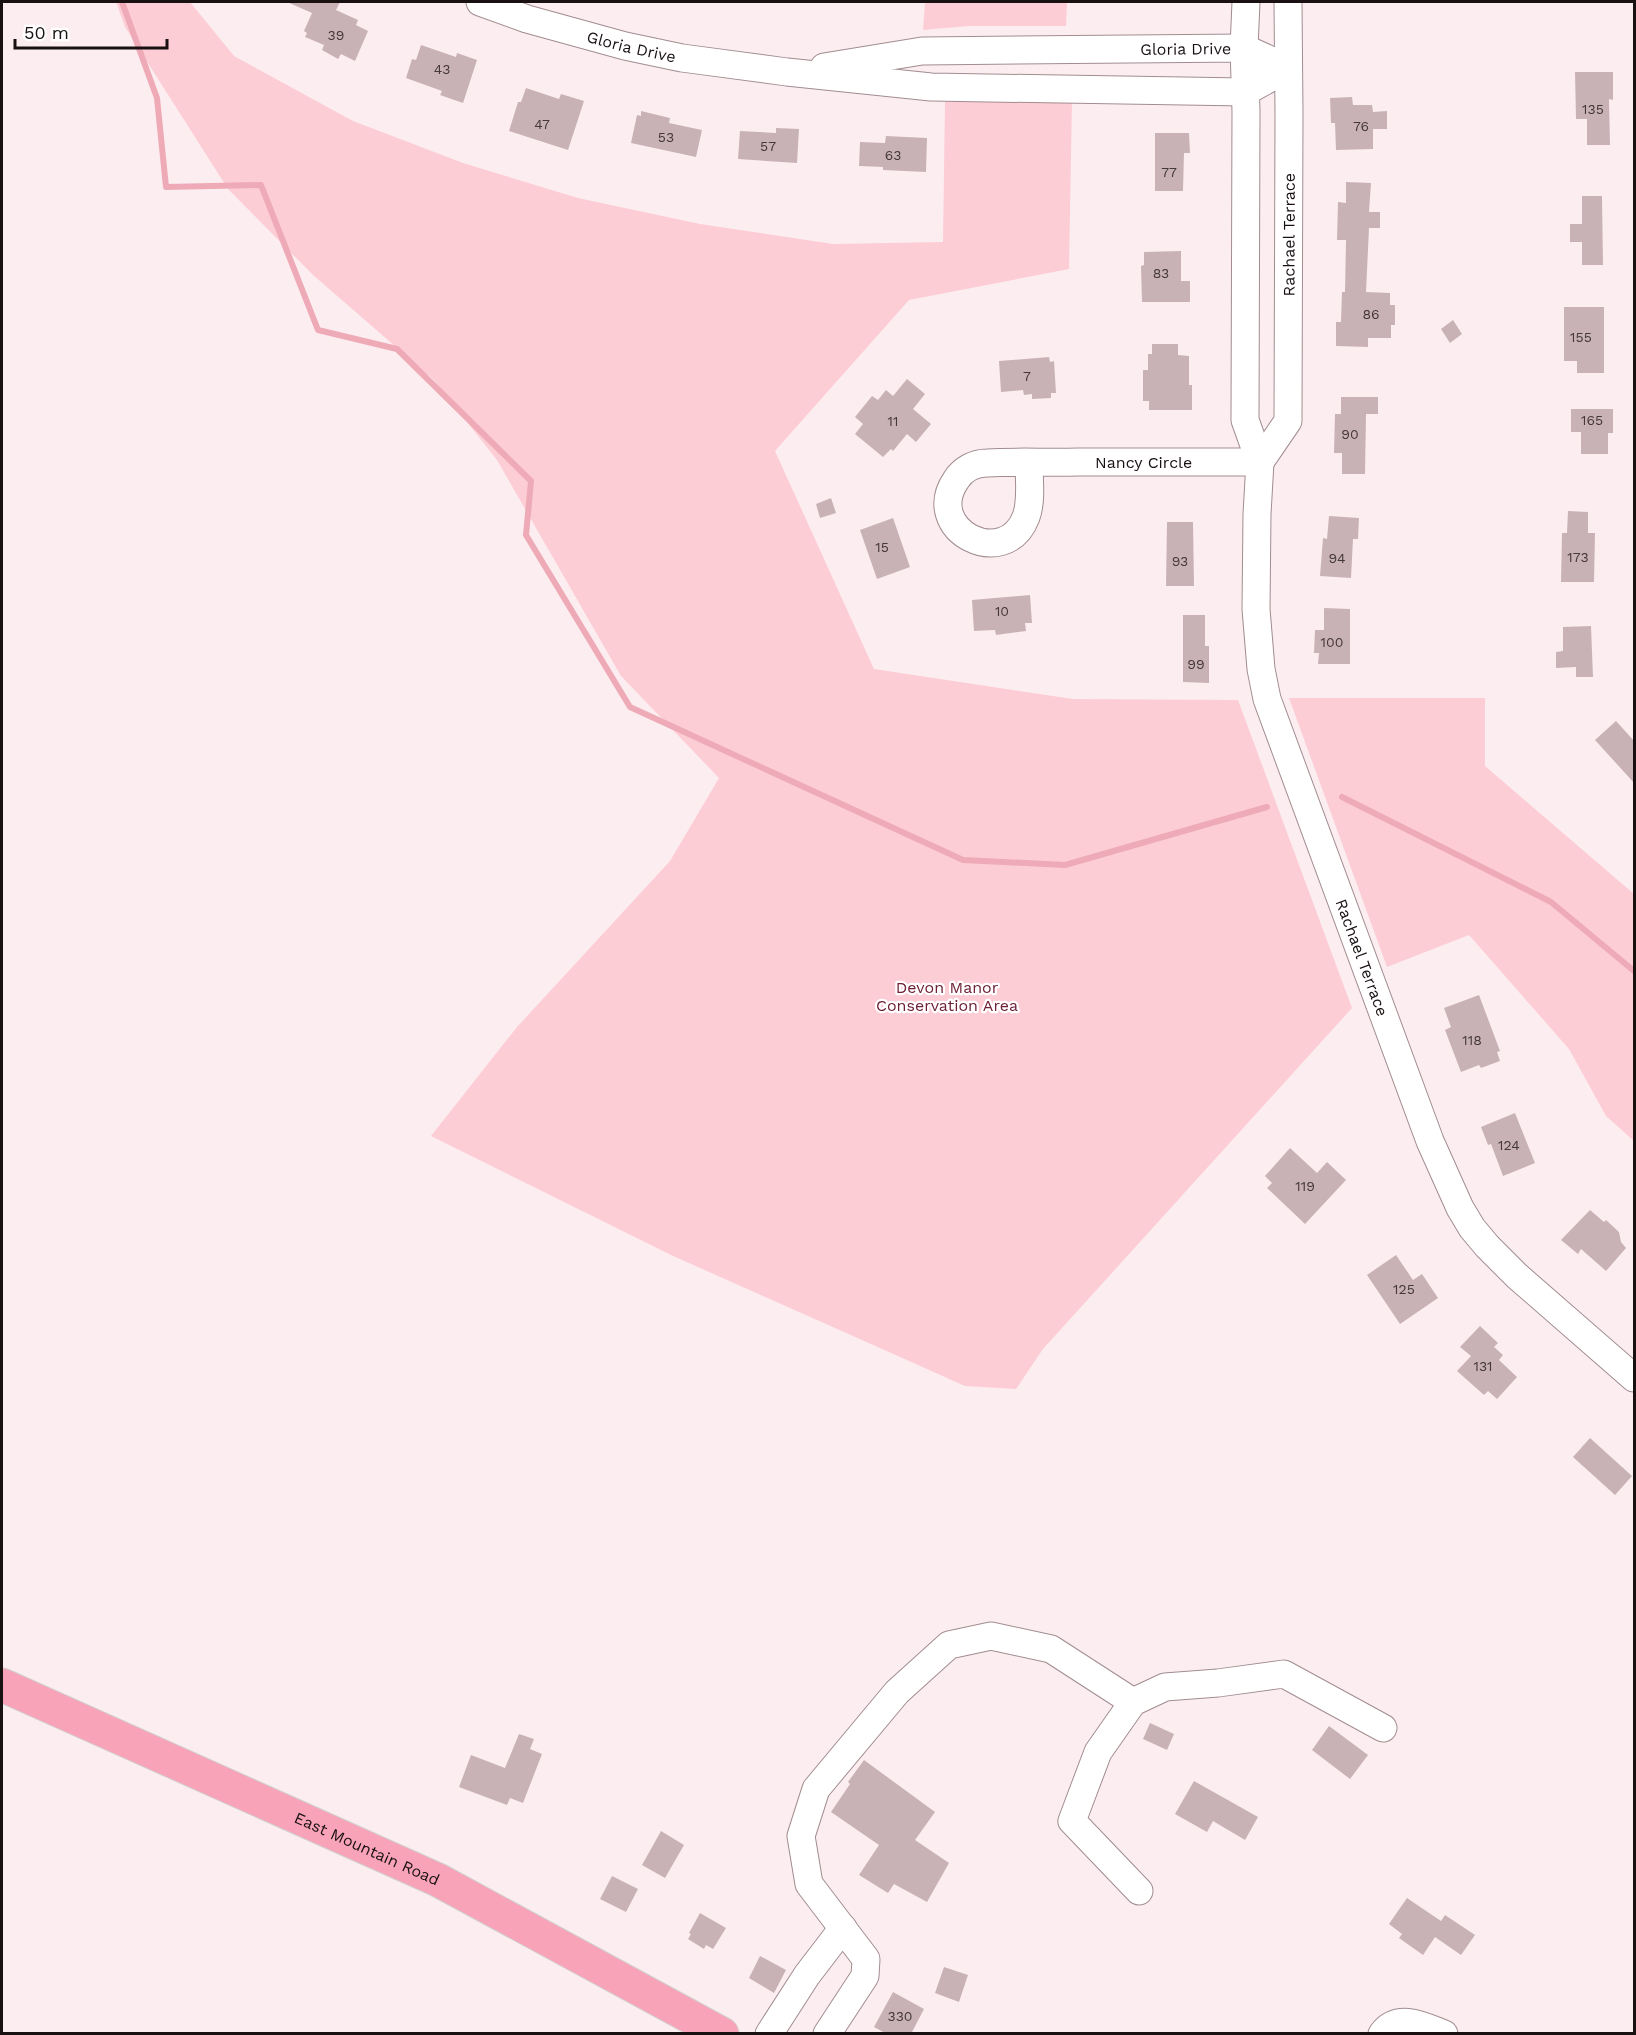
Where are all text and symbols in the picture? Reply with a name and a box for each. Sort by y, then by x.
scale bar [15,12,166,50]
text: 50 m [24,22,69,43]
house number: 39 [328,27,344,43]
street label: Gloria Drive [585,27,678,66]
street label: Gloria Drive [1140,39,1231,59]
house number: 43 [434,61,450,77]
house number: 135 [1582,101,1604,117]
house number: 47 [534,116,550,132]
house number: 76 [1353,118,1369,134]
house number: 53 [658,129,674,145]
house number: 57 [760,138,776,154]
house number: 63 [885,147,901,163]
house number: 77 [1161,164,1177,180]
street label: Rachael Terrace [1279,173,1299,296]
house number: 83 [1153,265,1169,281]
house number: 86 [1362,306,1380,322]
house number: 155 [1570,329,1592,345]
house number: 7 [1023,368,1031,384]
house number: 165 [1581,412,1603,428]
house number: 11 [888,413,898,429]
house number: 90 [1341,426,1359,442]
street label: Nancy Circle [1095,453,1192,472]
house number: 15 [875,539,889,555]
house number: 173 [1567,549,1589,565]
house number: 94 [1328,550,1346,566]
house number: 93 [1172,553,1188,569]
house number: 10 [995,603,1009,619]
house number: 100 [1321,634,1343,650]
house number: 99 [1187,656,1205,672]
street label: Rachael Terrace [1332,896,1392,1019]
park label: Devon Manor Conservation Area [876,978,1018,1015]
house number: 118 [1462,1032,1482,1048]
house number: 124 [1498,1137,1520,1153]
house number: 119 [1295,1178,1315,1194]
house number: 125 [1393,1281,1415,1297]
house number: 131 [1473,1358,1493,1374]
street label: East Mountain Road [291,1808,443,1890]
house number: 330 [887,2008,913,2024]

